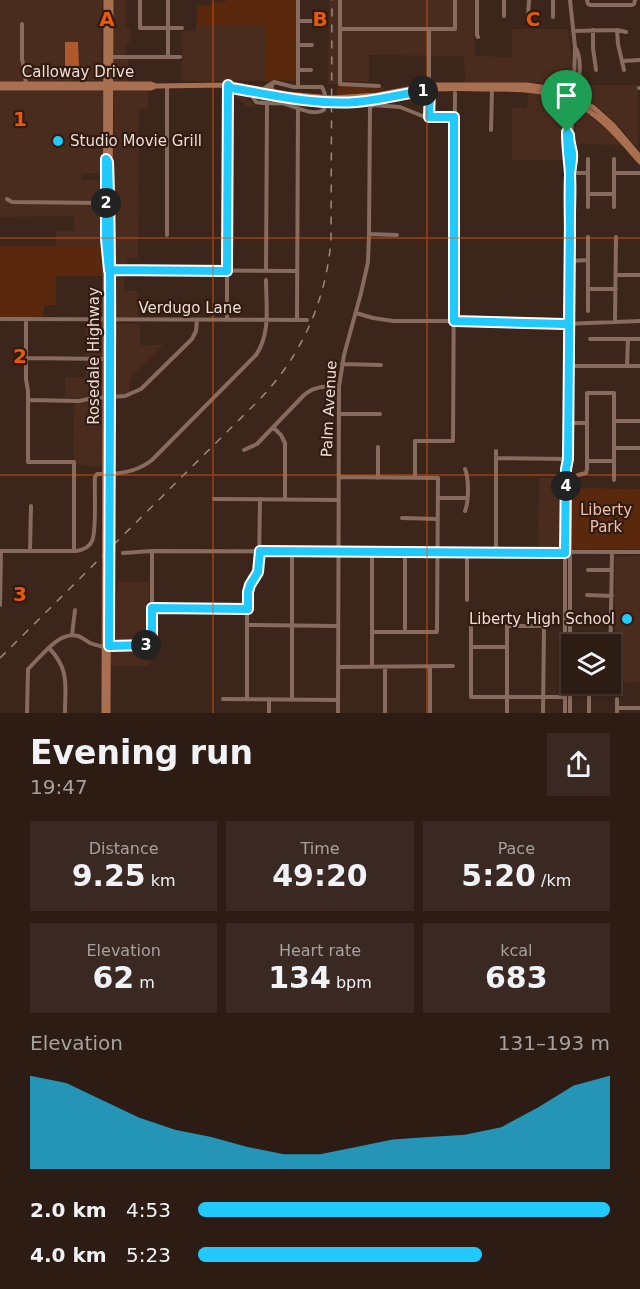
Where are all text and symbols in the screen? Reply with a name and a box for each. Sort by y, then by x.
text: A [99,7,115,31]
text: B [312,7,328,31]
text: C [526,7,540,31]
street label: Calloway Drive [22,63,134,81]
pin [541,70,592,132]
pin: 1 [408,76,438,106]
icon: arrive [550,79,583,112]
text: 1 [417,81,429,100]
text: 1 [13,107,27,131]
place label: Studio Movie Grill [70,132,202,150]
marker: Studio Movie Grill [51,134,65,148]
pin: 2 [91,188,121,218]
text: 2 [100,193,112,212]
street label: Rosedale Highway [85,287,103,425]
street label: Verdugo Lane [138,299,242,317]
text: 2 [13,344,27,368]
street label: Palm Avenue [317,360,341,458]
pin: 4 [551,471,581,501]
text: 4 [560,476,572,495]
park label: Liberty Park [580,501,632,536]
text: 3 [13,582,27,606]
place label: Liberty High School [469,610,615,628]
marker: Liberty High School [620,612,634,626]
pin: 3 [131,630,161,660]
map controls [561,634,621,694]
button: layers [561,634,621,694]
text: 3 [140,635,152,654]
text: Evening run [30,733,253,772]
button: share [547,733,610,796]
text: 19:47 [30,775,88,799]
text: Distance [89,839,159,858]
text: Time [300,839,340,858]
text: Pace [498,839,535,858]
text: 9.25 [72,858,146,893]
text: 49:20 [272,858,368,893]
text: 5:20 [461,858,536,893]
text: km [146,871,176,890]
text: /km [536,871,571,890]
text: Elevation [87,941,161,960]
text: Heart rate [279,941,361,960]
text: kcal [500,941,532,960]
text: 62 [92,960,134,995]
text: 134 [268,960,331,995]
text: 683 [485,960,548,995]
text: m [134,973,155,992]
text: bpm [331,973,372,992]
text: Elevation [30,1031,123,1055]
text: 131–193 m [498,1031,610,1055]
text: 2.0 km [30,1198,107,1222]
text: 4:53 [126,1198,171,1222]
text: 4.0 km [30,1243,107,1267]
text: 5:23 [126,1243,171,1267]

